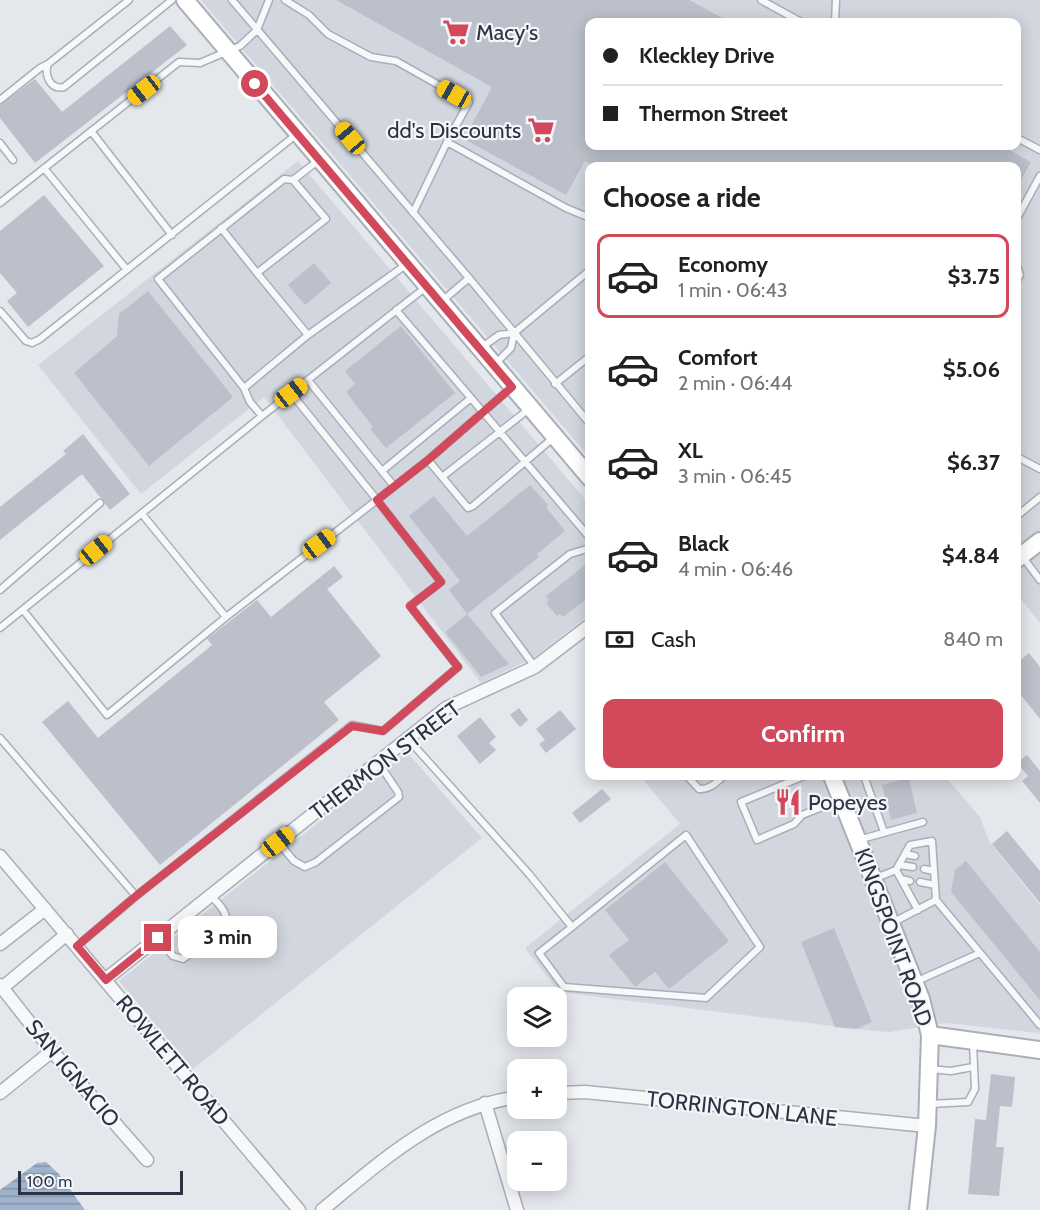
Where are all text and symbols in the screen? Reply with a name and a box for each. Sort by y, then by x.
supermarket icon: Macy's [441,17,471,47]
place label: Macy's [476,19,538,46]
text: Kleckley Drive [639,42,774,69]
route start [241,70,268,97]
car [124,72,164,108]
car [434,77,474,111]
text: Thermon Street [639,100,788,127]
supermarket icon: dd's Discounts [526,115,556,145]
place label: dd's Discounts [387,117,521,144]
car [332,118,368,158]
text: Choose a ride [603,181,761,214]
icon: car [606,249,660,303]
text: Economy [678,251,768,278]
text: $3.75 [947,263,1000,290]
text: 1 min · 06:43 [678,278,788,302]
icon: car [606,342,660,396]
text: Comfort [678,344,757,371]
text: $5.06 [943,356,1000,383]
text: 2 min · 06:44 [678,371,792,395]
car [271,375,311,411]
icon: car [606,435,660,489]
text: XL [678,437,703,464]
text: $6.37 [947,449,1000,476]
text: 3 min · 06:45 [678,464,792,488]
car [299,526,339,562]
icon: car [606,528,660,582]
text: Black [678,530,729,557]
car [76,532,116,568]
text: $4.84 [942,542,1000,569]
text: 4 min · 06:46 [678,557,793,581]
icon: cash [603,623,636,656]
text: Cash [651,626,696,653]
text: 840 m [943,627,1003,651]
street label: THERMON STREET [305,695,466,826]
button: Confirm [603,699,1003,768]
restaurant icon: Popeyes [773,787,803,817]
place label: Popeyes [808,789,887,816]
car [258,824,298,860]
street label: KINGSPOINT ROAD [849,844,938,1030]
callout: 3 min [179,917,278,959]
route end [144,924,171,951]
text: 3 min [203,925,252,949]
map controls [507,987,567,1191]
button: layers [507,987,567,1047]
street label: ROWLETT ROAD [110,990,235,1131]
street label: SAN IGNACIO [20,1014,125,1133]
button: + [507,1059,567,1119]
street label: TORRINGTON LANE [645,1085,838,1132]
button: − [507,1131,567,1191]
scale bar [18,1168,183,1196]
text: 100 m [27,1172,72,1191]

